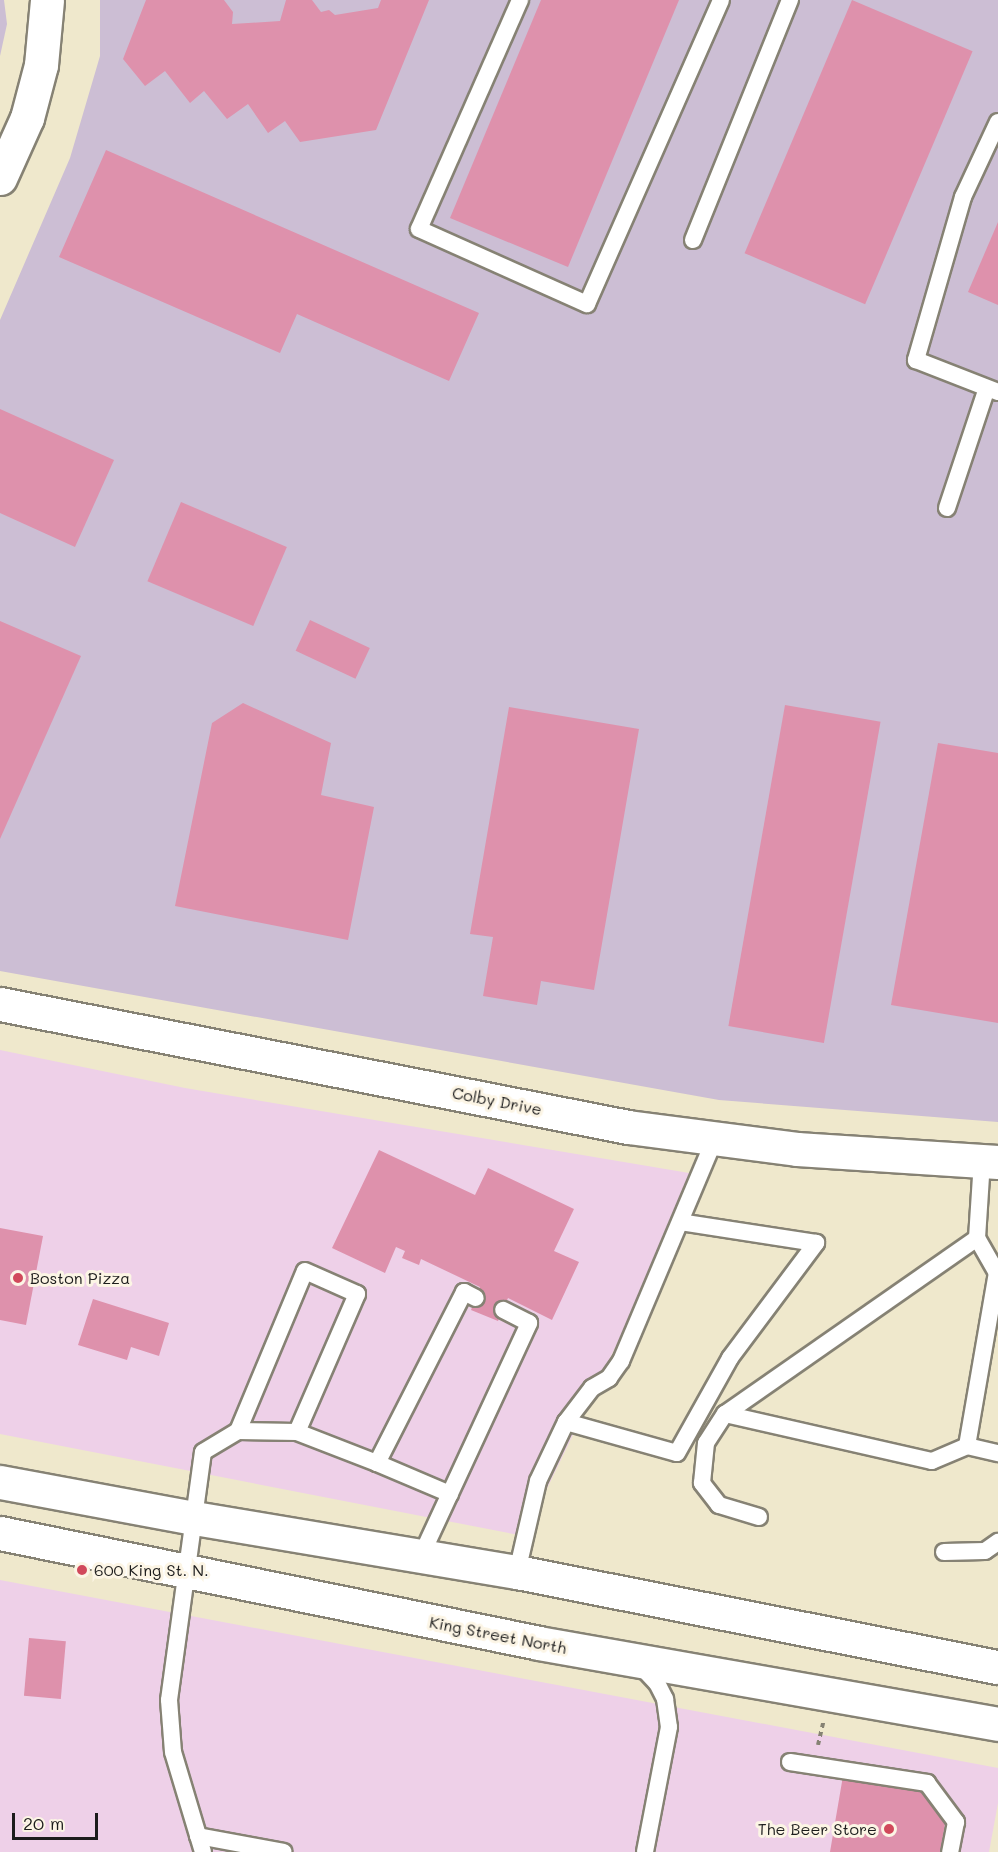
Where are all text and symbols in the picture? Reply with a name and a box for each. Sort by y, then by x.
street label: Colby Drive [451,1083,543,1119]
place label: Boston Pizza [30,1268,130,1288]
marker: Boston Pizza [11,1271,25,1285]
place label: 600 King St. N. [94,1560,209,1580]
marker: 600 King St. N. [75,1563,89,1577]
street label: King Street North [428,1612,568,1658]
scale bar [15,1801,100,1839]
text: 20 m [23,1811,64,1835]
place label: The Beer Store [758,1819,877,1839]
marker: The Beer Store [882,1822,896,1836]

